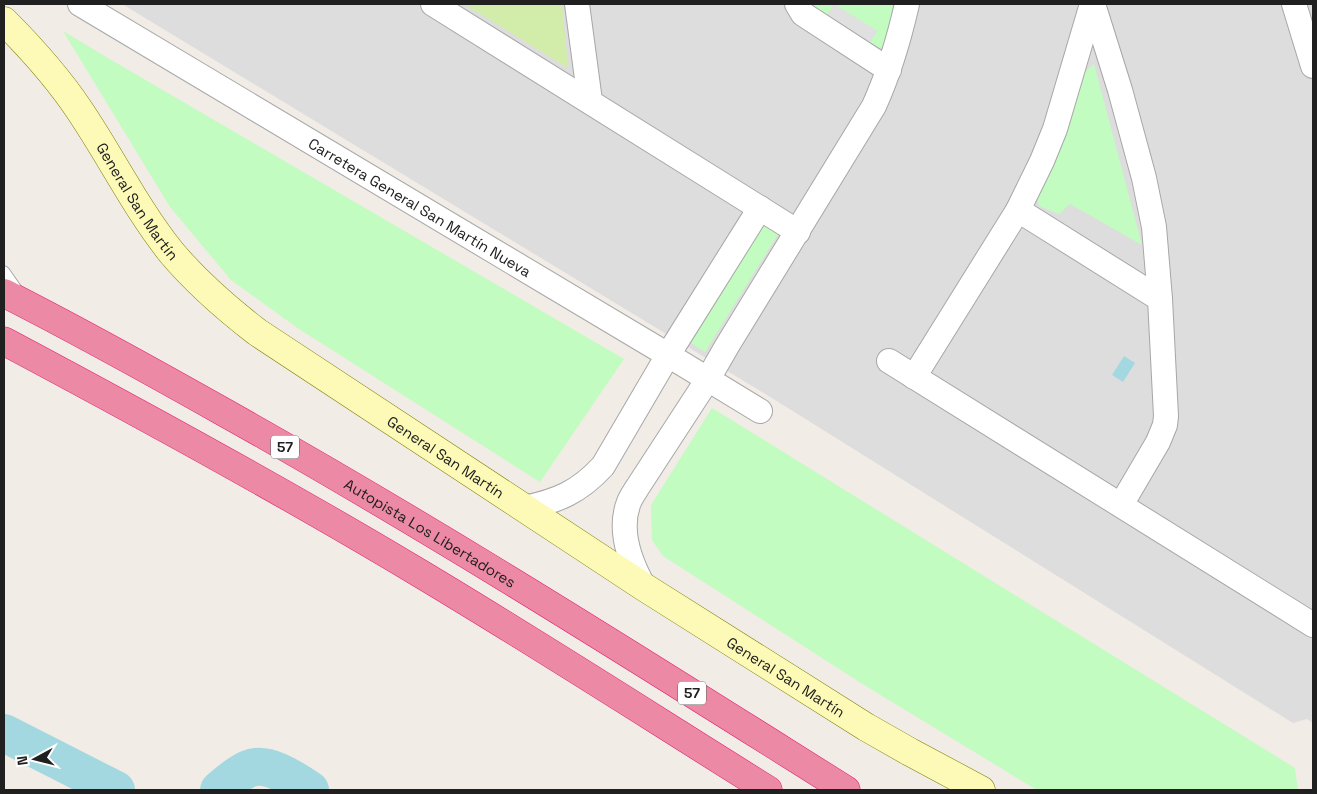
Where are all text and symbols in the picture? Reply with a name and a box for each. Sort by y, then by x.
street label: Carretera General San Martín Nueva [305,133,535,281]
street label: General San Martín [93,139,183,264]
street label: General San Martín [384,411,508,502]
road number: 57 [271,436,299,458]
street label: Autopista Los Libertadores [341,474,520,591]
street label: General San Martín [723,632,849,721]
road number: 57 [678,681,706,704]
north arrow [10,734,60,784]
text: N [13,755,32,766]

